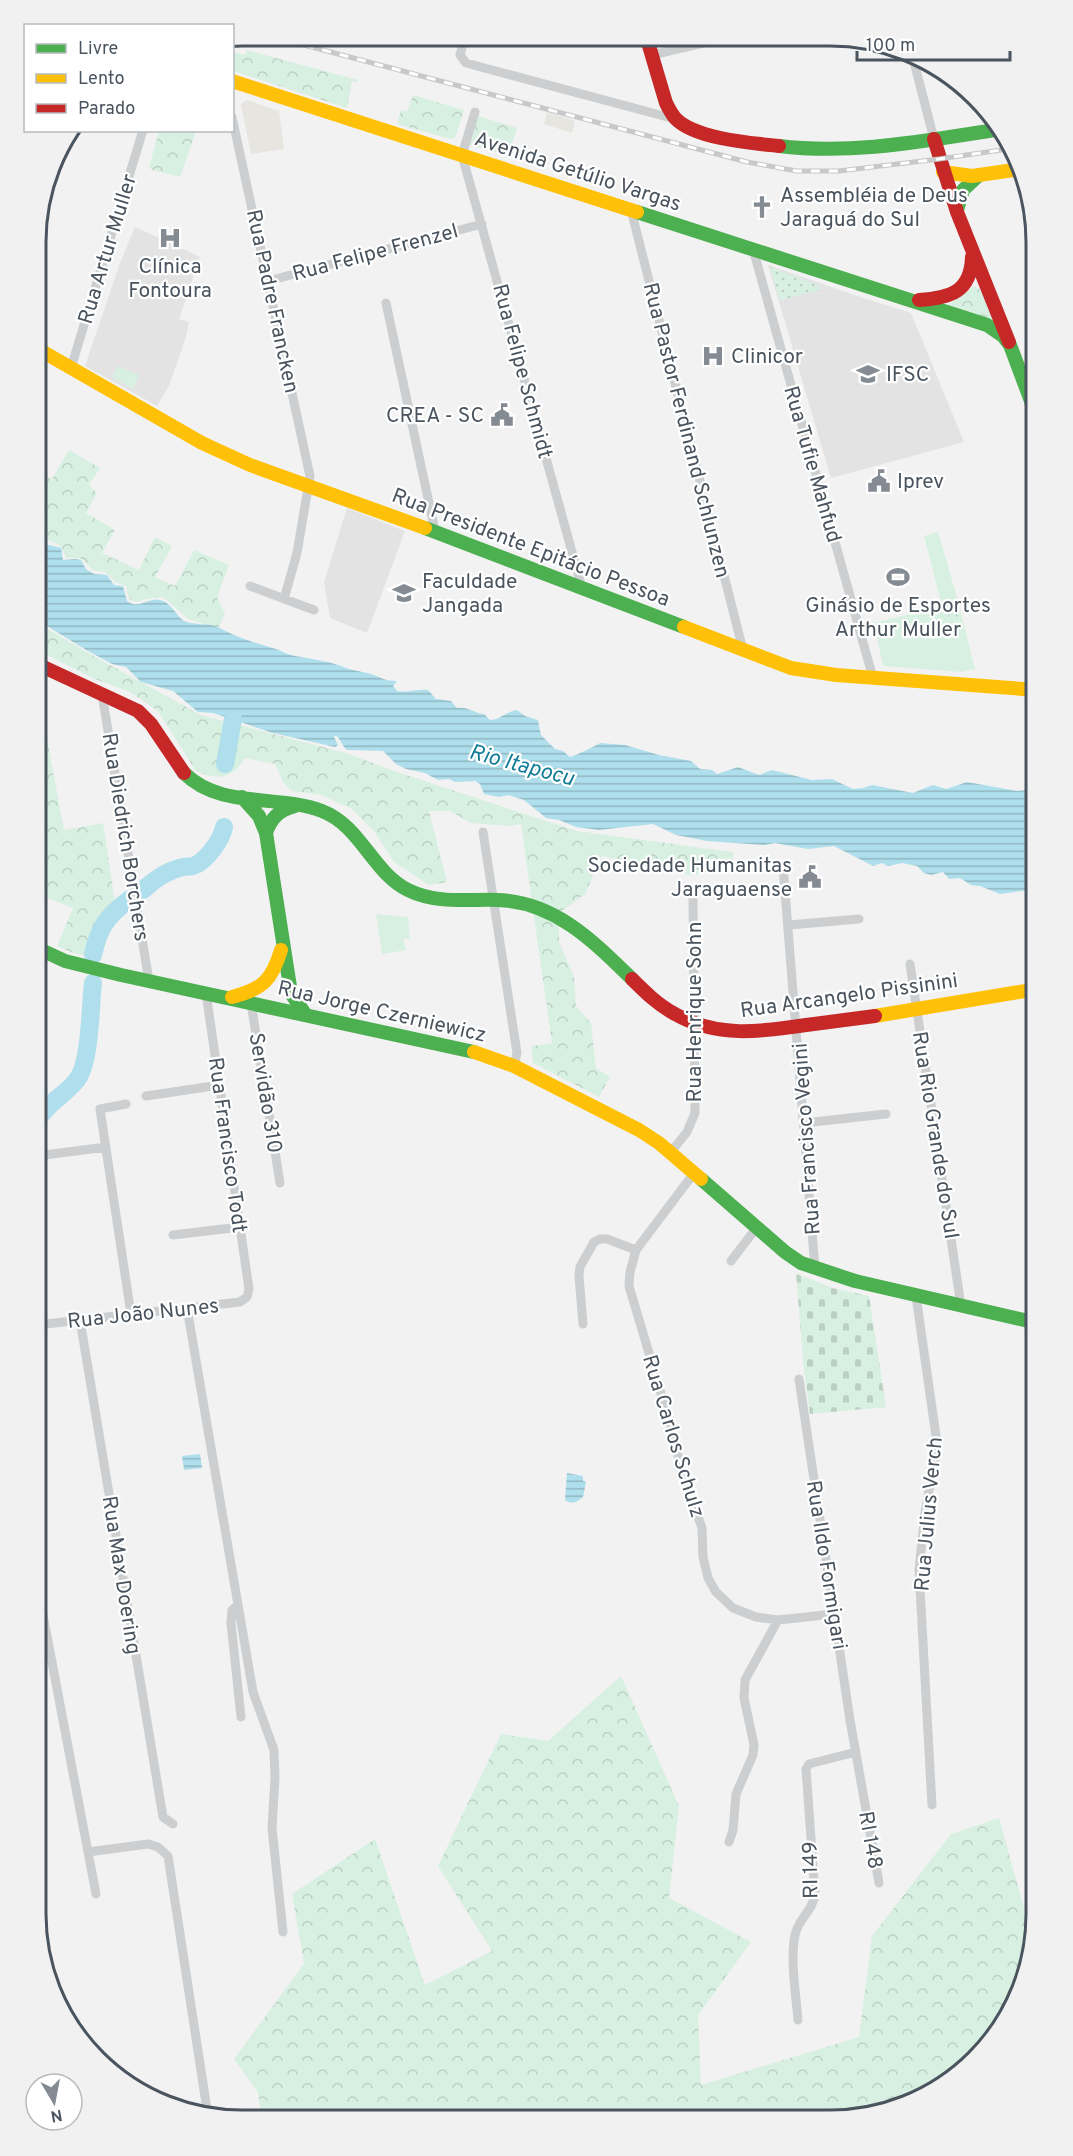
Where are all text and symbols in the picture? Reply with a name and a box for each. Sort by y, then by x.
legend [24,24,234,132]
scale bar [857,24,1010,62]
text: 100 m [866,35,915,58]
text: Livre [78,38,118,61]
text: Lento [78,68,124,91]
text: Parado [78,98,135,121]
street label: Avenida Getúlio Vargas [471,126,684,219]
street label: Rua Artur Muller [73,171,144,328]
place label: Assembléia de Deus Jaraguá do Sul [780,183,968,234]
church icon: Assembléia de Deus Jaraguá do Sul [749,194,775,220]
street label: Rua Padre Francken [239,207,304,396]
street label: Rua Felipe Frenzel [289,218,461,289]
hospital icon: Clínica Fontoura [157,225,183,251]
place label: Clínica Fontoura [128,254,212,305]
street label: Rua Pastor Ferdinand Schlunzen [636,280,735,581]
street label: Rua Felipe Schmidt [485,281,558,462]
hospital icon: Clinicor [700,343,726,369]
place label: Clinicor [731,344,803,371]
school or university icon: IFSC [855,361,881,387]
place label: IFSC [886,362,929,389]
street label: Rua Tufie Mahfud [776,383,847,546]
public building icon: CREA - SC [489,402,515,428]
place label: CREA - SC [386,403,484,430]
public building icon: Iprev [866,468,892,494]
place label: Iprev [897,469,944,496]
street label: Rua Presidente Epitácio Pessoa [388,483,673,614]
sports icon: Ginásio de Esportes Arthur Muller [885,564,911,590]
place label: Faculdade Jangada [422,569,517,620]
school or university icon: Faculdade Jangada [391,580,417,606]
place label: Ginásio de Esportes Arthur Muller [805,593,991,644]
street label: Rua Diedrich Borchers [95,731,154,943]
water label: Rio Itapocu [466,739,578,794]
place label: Sociedade Humanitas Jaraguaense [587,853,792,904]
public building icon: Sociedade Humanitas Jaraguaense [797,864,823,890]
street label: Rua Henrique Sohn [682,922,709,1102]
street label: Rua Arcangelo Pissinini [739,968,960,1025]
street label: Rua Jorge Czerniewicz [275,975,489,1050]
street label: Rua Rio Grande do Sul [905,1030,964,1241]
street label: Servidão 310 [242,1031,287,1155]
street label: Rua Francisco Vegini [787,1042,828,1236]
street label: Rua Francisco Todt [201,1056,252,1235]
street label: Rua João Nunes [66,1293,220,1336]
street label: Rua Carlos Schulz [635,1352,710,1521]
street label: Rua Julius Verch [909,1436,950,1592]
street label: Rua Ildo Formigari [799,1479,852,1652]
street label: Rua Max Doering [95,1494,146,1656]
street label: RI 148 [851,1809,888,1871]
street label: RI 149 [797,1841,825,1899]
north arrow [24,2072,84,2132]
text: N [49,2104,64,2126]

